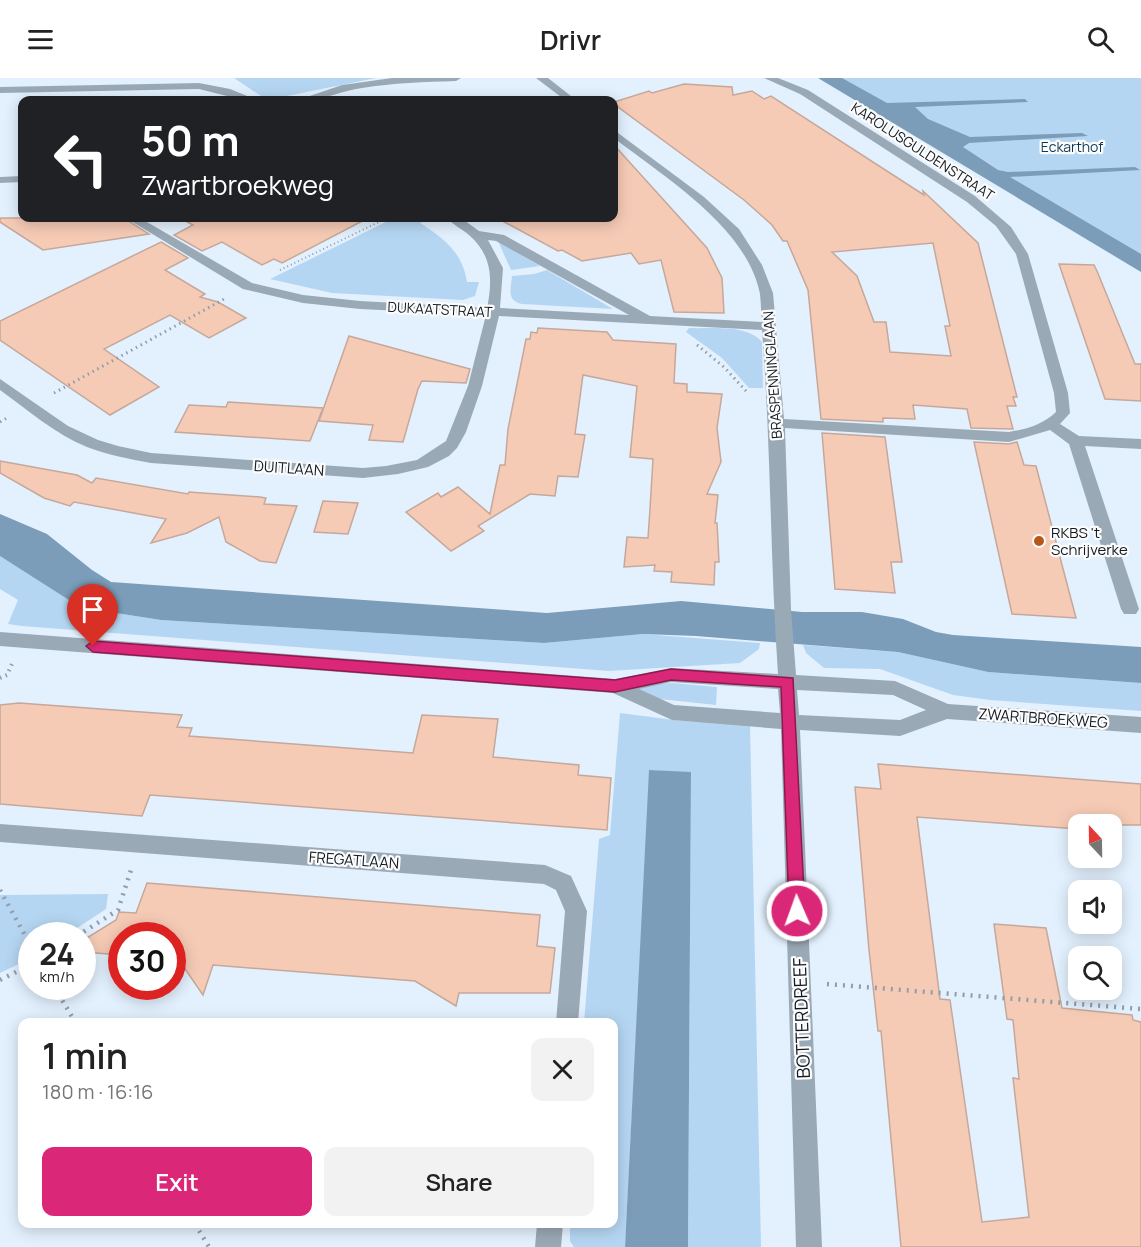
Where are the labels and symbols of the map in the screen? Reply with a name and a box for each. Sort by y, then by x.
street label: KAROLUSGULDENSTRAAT [848,98,999,205]
park label: Eckarthof [1041,137,1103,156]
street label: DUKAATSTRAAT [387,297,494,321]
street label: BRASPENNINGLAAN [758,311,786,439]
street label: DUITLAAN [253,455,325,481]
place label: RKBS 't Schrijverke [1051,522,1128,560]
marker: RKBS 't Schrijverke [1032,534,1046,548]
pin [67,584,118,646]
street label: ZWARTBROEKWEG [978,703,1109,733]
north arrow [1068,814,1122,868]
street label: FREGATLAAN [308,846,400,874]
position arrow [765,879,829,943]
speed limit sign: 30 [108,922,186,1000]
street label: BOTTERDREEF [787,957,815,1079]

